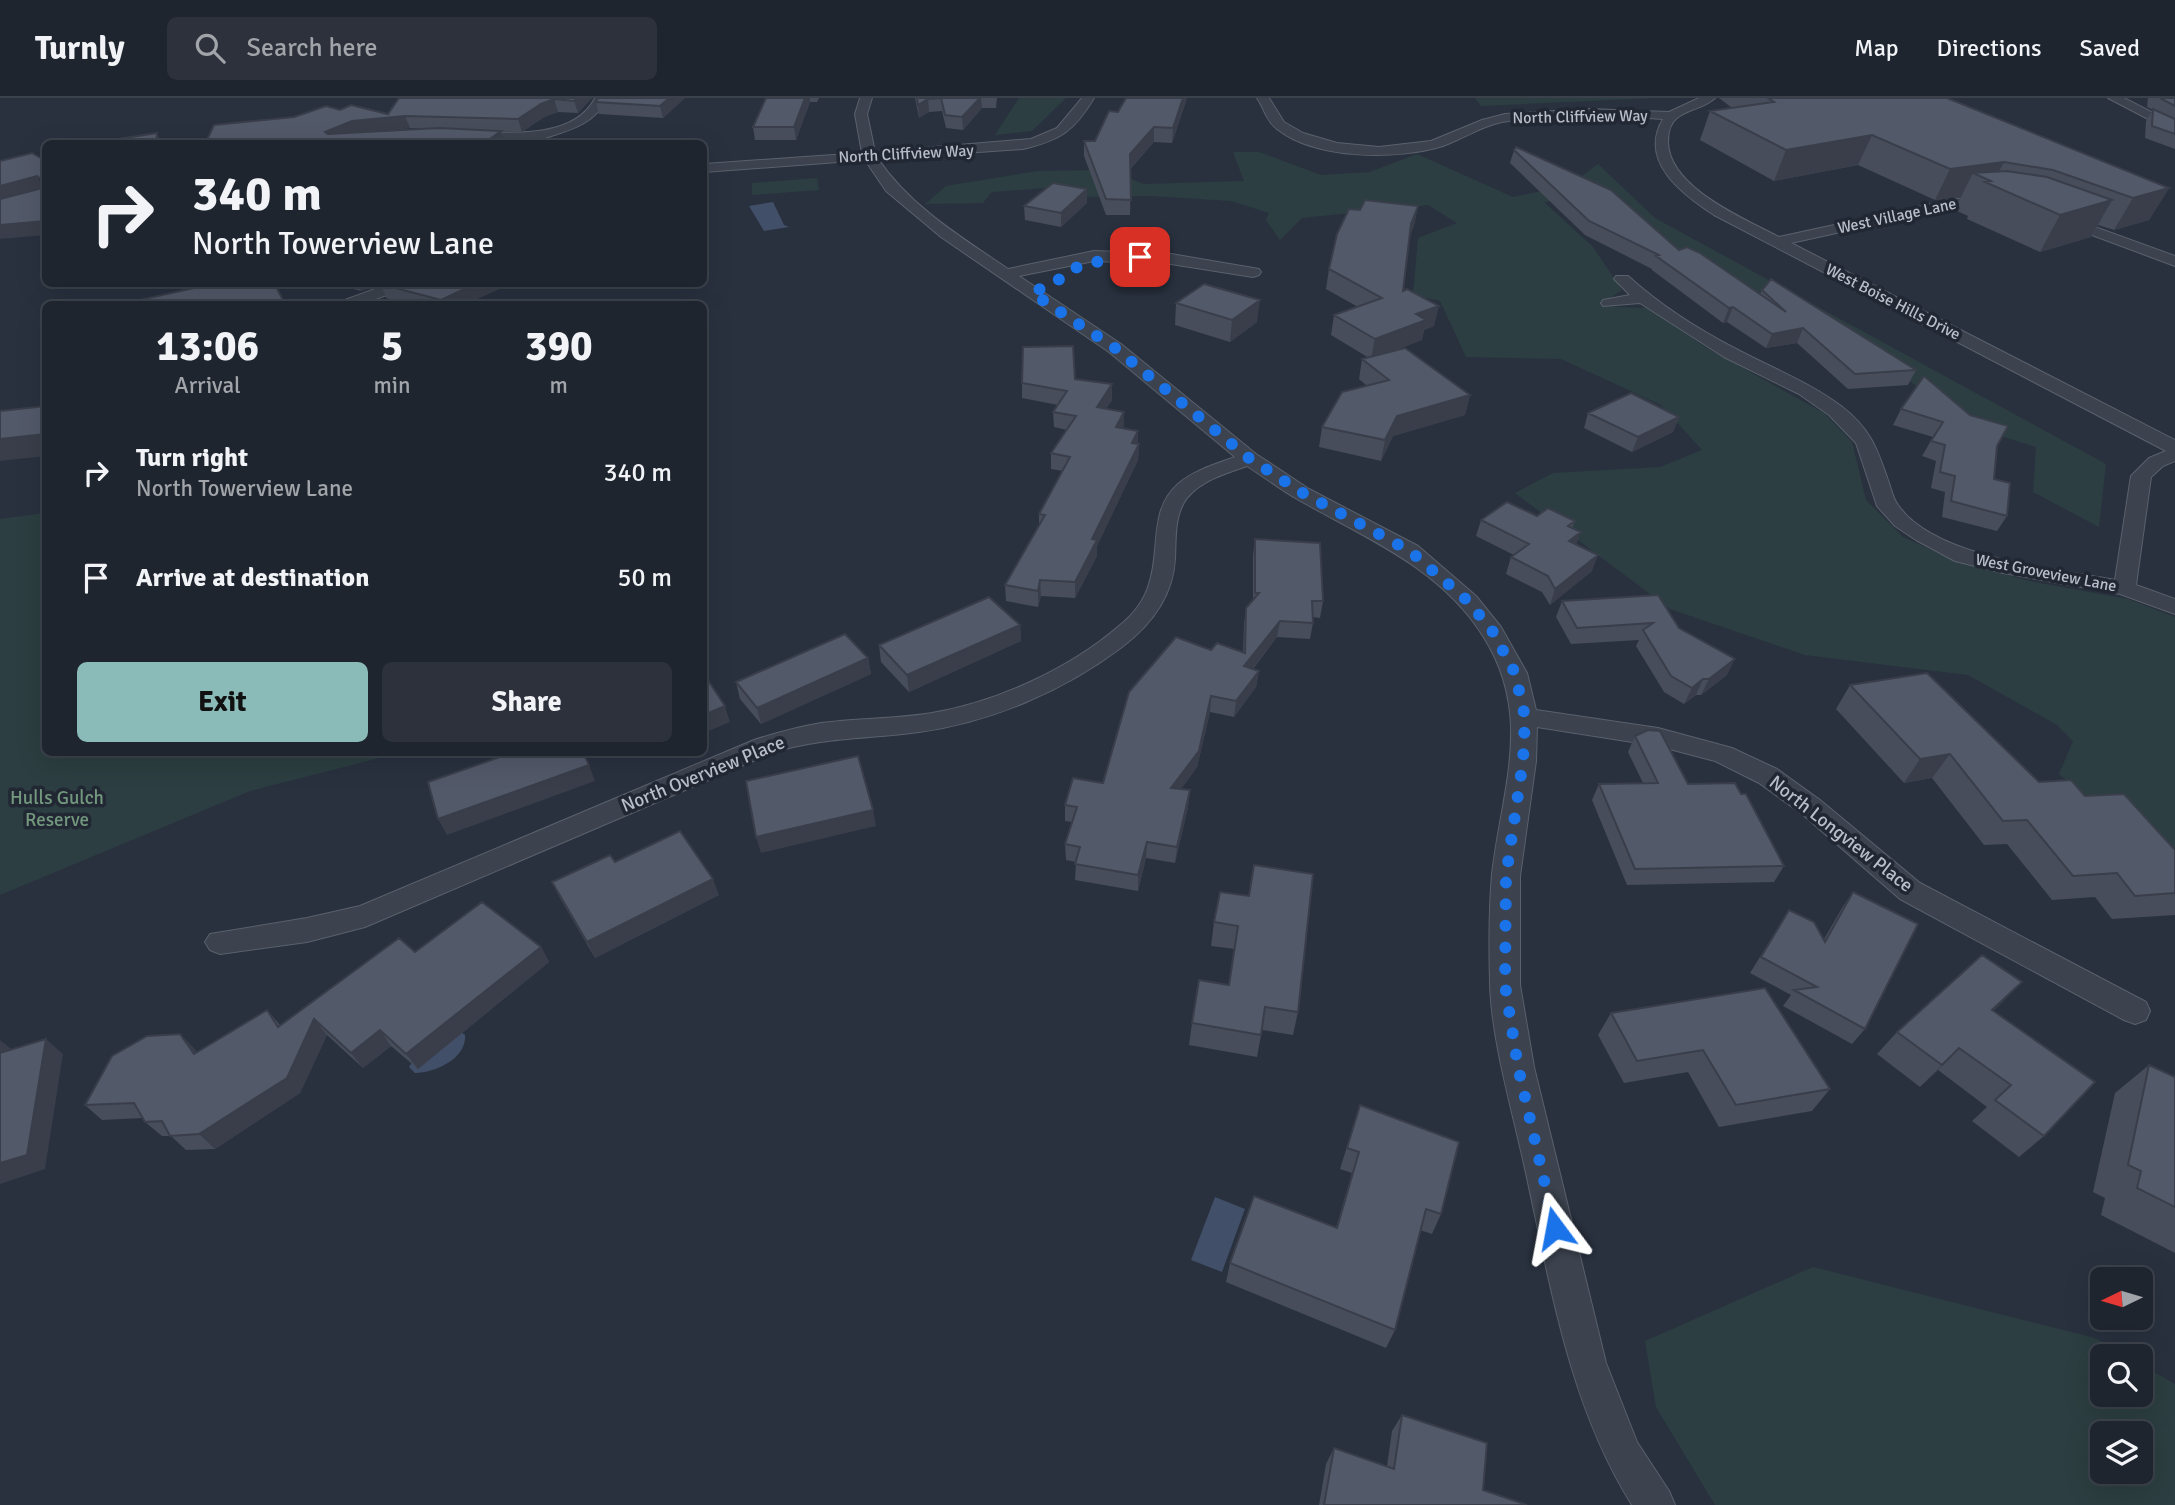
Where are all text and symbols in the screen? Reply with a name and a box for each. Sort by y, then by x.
search box [167,17,657,80]
text: Turnly [35,28,125,69]
icon: search [191,29,229,67]
text: Search here [247,32,378,64]
text: Map [1854,33,1899,63]
text: Directions [1937,33,2042,63]
text: Saved [2080,33,2140,63]
street label: North Cliffview Way [1512,106,1648,128]
street label: North Cliffview Way [838,140,975,168]
text: 340 m [192,164,322,224]
icon: right [77,168,168,259]
street label: West Village Lane [1836,194,1958,238]
text: North Towerview Lane [192,224,494,263]
pin [1110,227,1170,287]
icon: arrive [1121,238,1159,276]
street label: West Boise Hills Drive [1822,259,1964,345]
text: 13:06 [156,321,259,372]
text: 5 [381,321,403,372]
text: 390 [525,321,593,372]
text: Arrival [175,371,241,400]
text: min [373,371,411,400]
text: m [550,371,568,400]
text: Turn right [136,442,248,474]
icon: right [77,454,115,492]
text: 340 m [603,457,672,489]
text: North Towerview Lane [136,474,353,503]
street label: West Groveview Lane [1974,550,2118,596]
icon: arrive [77,559,115,597]
text: Arrive at destination [136,562,369,594]
text: 50 m [617,562,672,594]
button: Exit [77,662,368,742]
button: Share [382,662,672,742]
street label: North Overview Place [618,730,788,818]
street label: North Longview Place [1764,770,1918,898]
park label: Hulls Gulch Reserve [10,786,104,832]
position arrow [1518,1191,1592,1265]
north arrow [2090,1267,2152,1330]
map controls [2090,1267,2153,1484]
button: search [2090,1344,2153,1407]
button: layers [2090,1421,2153,1484]

